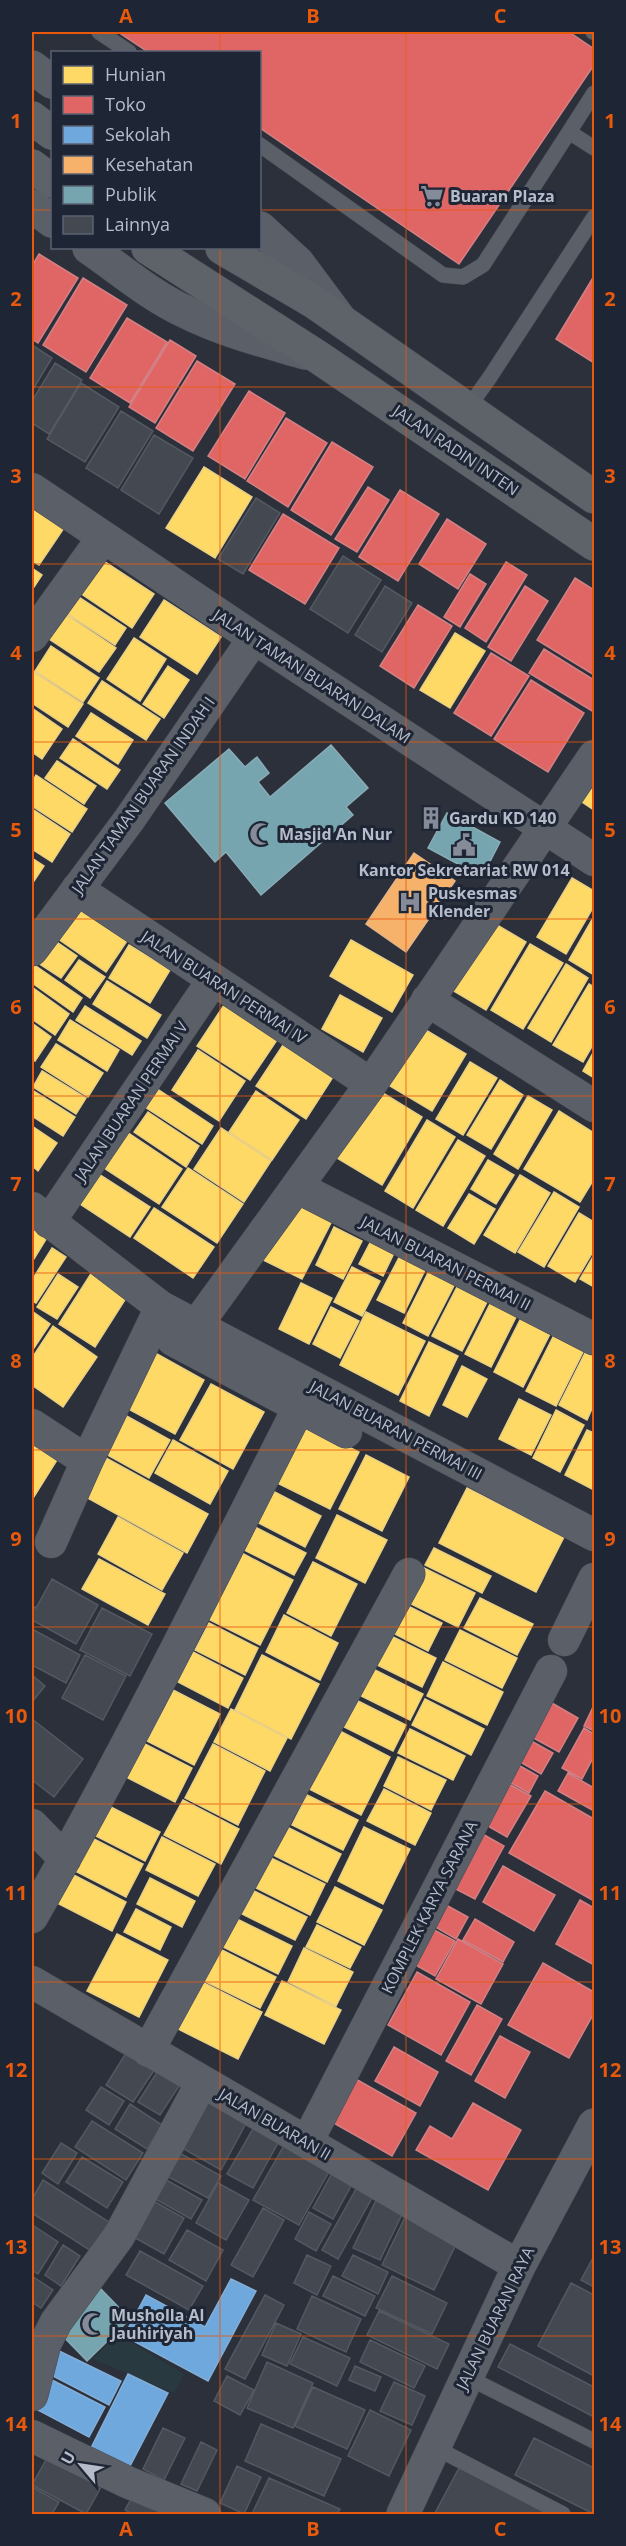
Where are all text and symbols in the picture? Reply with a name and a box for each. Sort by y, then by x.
text: A [119,2,133,29]
text: B [306,2,320,29]
text: C [494,2,507,29]
legend [51,51,261,249]
text: Hunian [105,62,166,86]
text: Toko [105,92,146,116]
text: 1 [10,107,22,134]
text: 1 [604,107,616,134]
text: Sekolah [105,122,171,146]
text: Kesehatan [105,152,193,176]
text: Publik [105,182,157,206]
supermarket icon: Buaran Plaza [419,183,445,209]
place label: Buaran Plaza [450,185,555,207]
text: Lainnya [105,212,170,236]
text: 2 [10,285,22,312]
text: 2 [604,285,616,312]
street label: JALAN RADIN INTEN [387,398,523,500]
text: 3 [10,462,22,489]
text: 3 [604,462,616,489]
street label: JALAN TAMAN BUARAN DALAM [207,603,415,748]
text: 4 [10,639,22,666]
text: 4 [604,639,616,666]
street label: JALAN TAMAN BUARAN INDAH I [65,692,220,899]
building icon: Gardu KD 140 [418,805,444,831]
place label: Gardu KD 140 [449,807,556,829]
text: 5 [10,816,22,843]
text: 5 [604,816,616,843]
mosque icon: Masjid An Nur [248,821,274,847]
place label: Masjid An Nur [279,823,392,845]
public building icon: Kantor Sekretariat RW 014 [451,832,477,858]
place label: Kantor Sekretariat RW 014 [358,859,570,881]
place label: Puskesmas Klender [428,882,517,922]
hospital icon: Puskesmas Klender [397,889,423,915]
street label: JALAN BUARAN PERMAI IV [135,924,311,1049]
text: 6 [10,993,22,1020]
text: 6 [604,993,616,1020]
street label: JALAN BUARAN PERMAI V [68,1016,193,1187]
text: 7 [10,1170,22,1197]
text: 7 [604,1170,616,1197]
street label: JALAN BUARAN PERMAI II [356,1210,535,1315]
text: 8 [10,1347,22,1374]
text: 8 [604,1347,616,1374]
street label: JALAN BUARAN PERMAI III [304,1374,486,1485]
text: 9 [10,1525,22,1552]
text: 9 [604,1525,616,1552]
text: 10 [5,1702,27,1729]
text: 10 [599,1702,621,1729]
street label: KOMPLEK KARYA SARANA [376,1816,483,1997]
text: 11 [5,1879,27,1906]
text: 11 [599,1879,621,1906]
text: 12 [5,2056,27,2083]
text: 12 [599,2056,621,2083]
street label: JALAN BUARAN II [213,2082,335,2165]
text: 13 [5,2233,27,2260]
text: 13 [599,2233,621,2260]
street label: JALAN BUARAN RAYA [450,2242,540,2395]
place label: Musholla Al Jauhiriyah [109,2304,204,2344]
mosque icon: Musholla Al Jauhiriyah [80,2311,106,2337]
text: 14 [5,2410,28,2437]
text: 14 [599,2410,622,2437]
north arrow [51,2435,111,2495]
text: U [55,2447,80,2468]
text: A [119,2515,133,2542]
text: B [306,2515,320,2542]
text: C [494,2515,507,2542]

